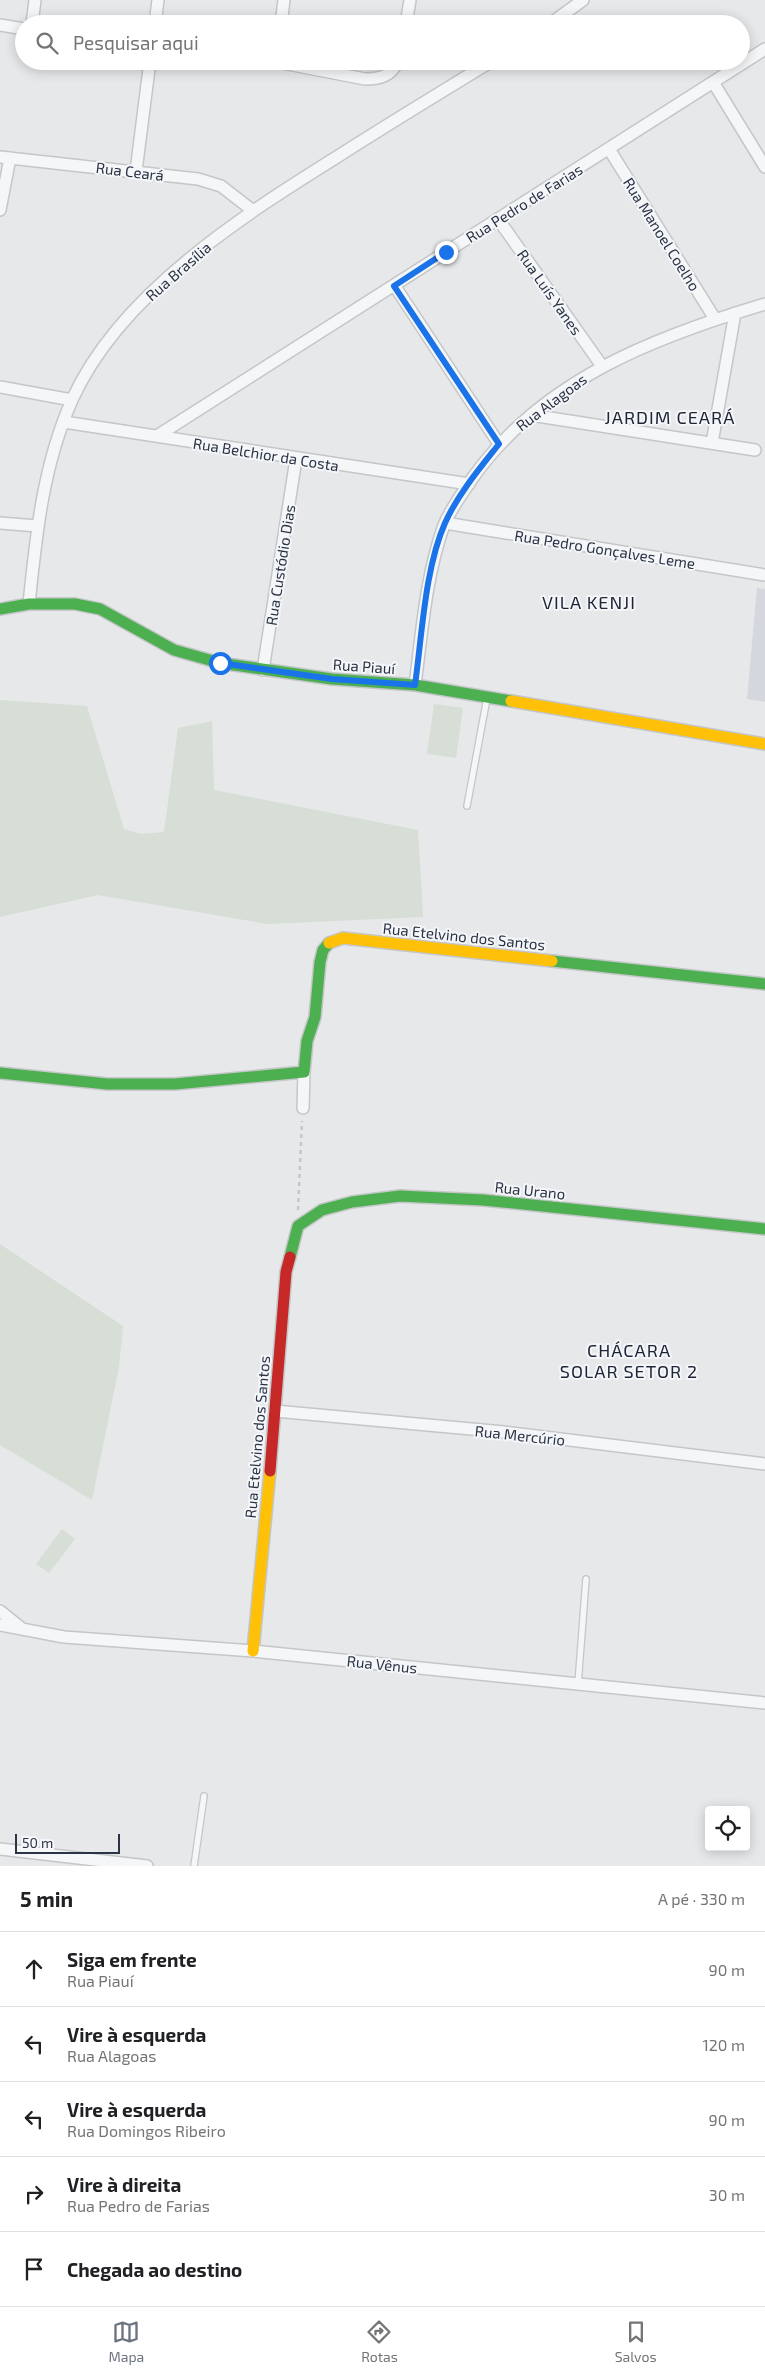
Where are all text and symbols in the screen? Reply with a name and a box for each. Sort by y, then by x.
search box [15,15,750,70]
icon: search [33,29,61,57]
text: Pesquisar aqui [73,31,199,54]
street label: Rua Ceará [95,158,165,184]
street label: Rua Pedro de Farias [462,160,586,246]
street label: Rua Manoel Coelho [620,174,704,294]
street label: Rua Brasília [142,238,214,304]
route end [435,241,458,264]
street label: Rua Luís Yanes [514,246,586,338]
street label: Rua Alagoas [512,370,590,434]
district label: JARDIM CEARÁ [605,406,735,428]
street label: Rua Belchior da Costa [192,434,340,474]
street label: Rua Custódio Dias [262,503,298,627]
street label: Rua Pedro Gonçalves Leme [513,526,697,573]
district label: VILA KENJI [542,591,636,613]
route start [209,652,232,675]
street label: Rua Piauí [332,655,397,677]
street label: Rua Etelvino dos Santos [382,919,546,953]
street label: Rua Urano [494,1177,566,1203]
district label: CHÁCARA SOLAR SETOR 2 [560,1339,698,1382]
street label: Rua Etelvino dos Santos [241,1355,273,1519]
street label: Rua Mercúrio [474,1421,566,1449]
street label: Rua Vênus [346,1651,418,1677]
map controls [705,1806,750,1851]
button: locate [705,1806,750,1851]
scale bar [15,1831,120,1854]
text: 50 m [22,1834,53,1851]
text: 5 min [20,1886,73,1911]
text: A pé · 330 m [658,1889,745,1908]
text: Siga em frente [67,1948,197,1971]
icon: ahead [20,1955,48,1983]
text: 90 m [709,1960,745,1979]
text: Rua Piauí [67,1971,134,1990]
text: Vire à esquerda [67,2023,206,2046]
icon: left [20,2030,48,2058]
text: 120 m [702,2035,745,2054]
text: Rua Alagoas [67,2046,156,2065]
text: Vire à esquerda [67,2098,206,2121]
icon: left [20,2105,48,2133]
text: 90 m [709,2110,745,2129]
text: Rua Domingos Ribeiro [67,2121,226,2140]
text: Vire à direita [67,2173,181,2196]
icon: right [20,2180,48,2208]
text: 30 m [709,2185,745,2204]
text: Rua Pedro de Farias [67,2196,210,2215]
icon: arrive [20,2255,48,2283]
text: Chegada ao destino [67,2258,242,2281]
tab: Mapa [108,2318,144,2365]
tab: Rotas [361,2318,398,2365]
tab: Salvos [615,2318,657,2365]

